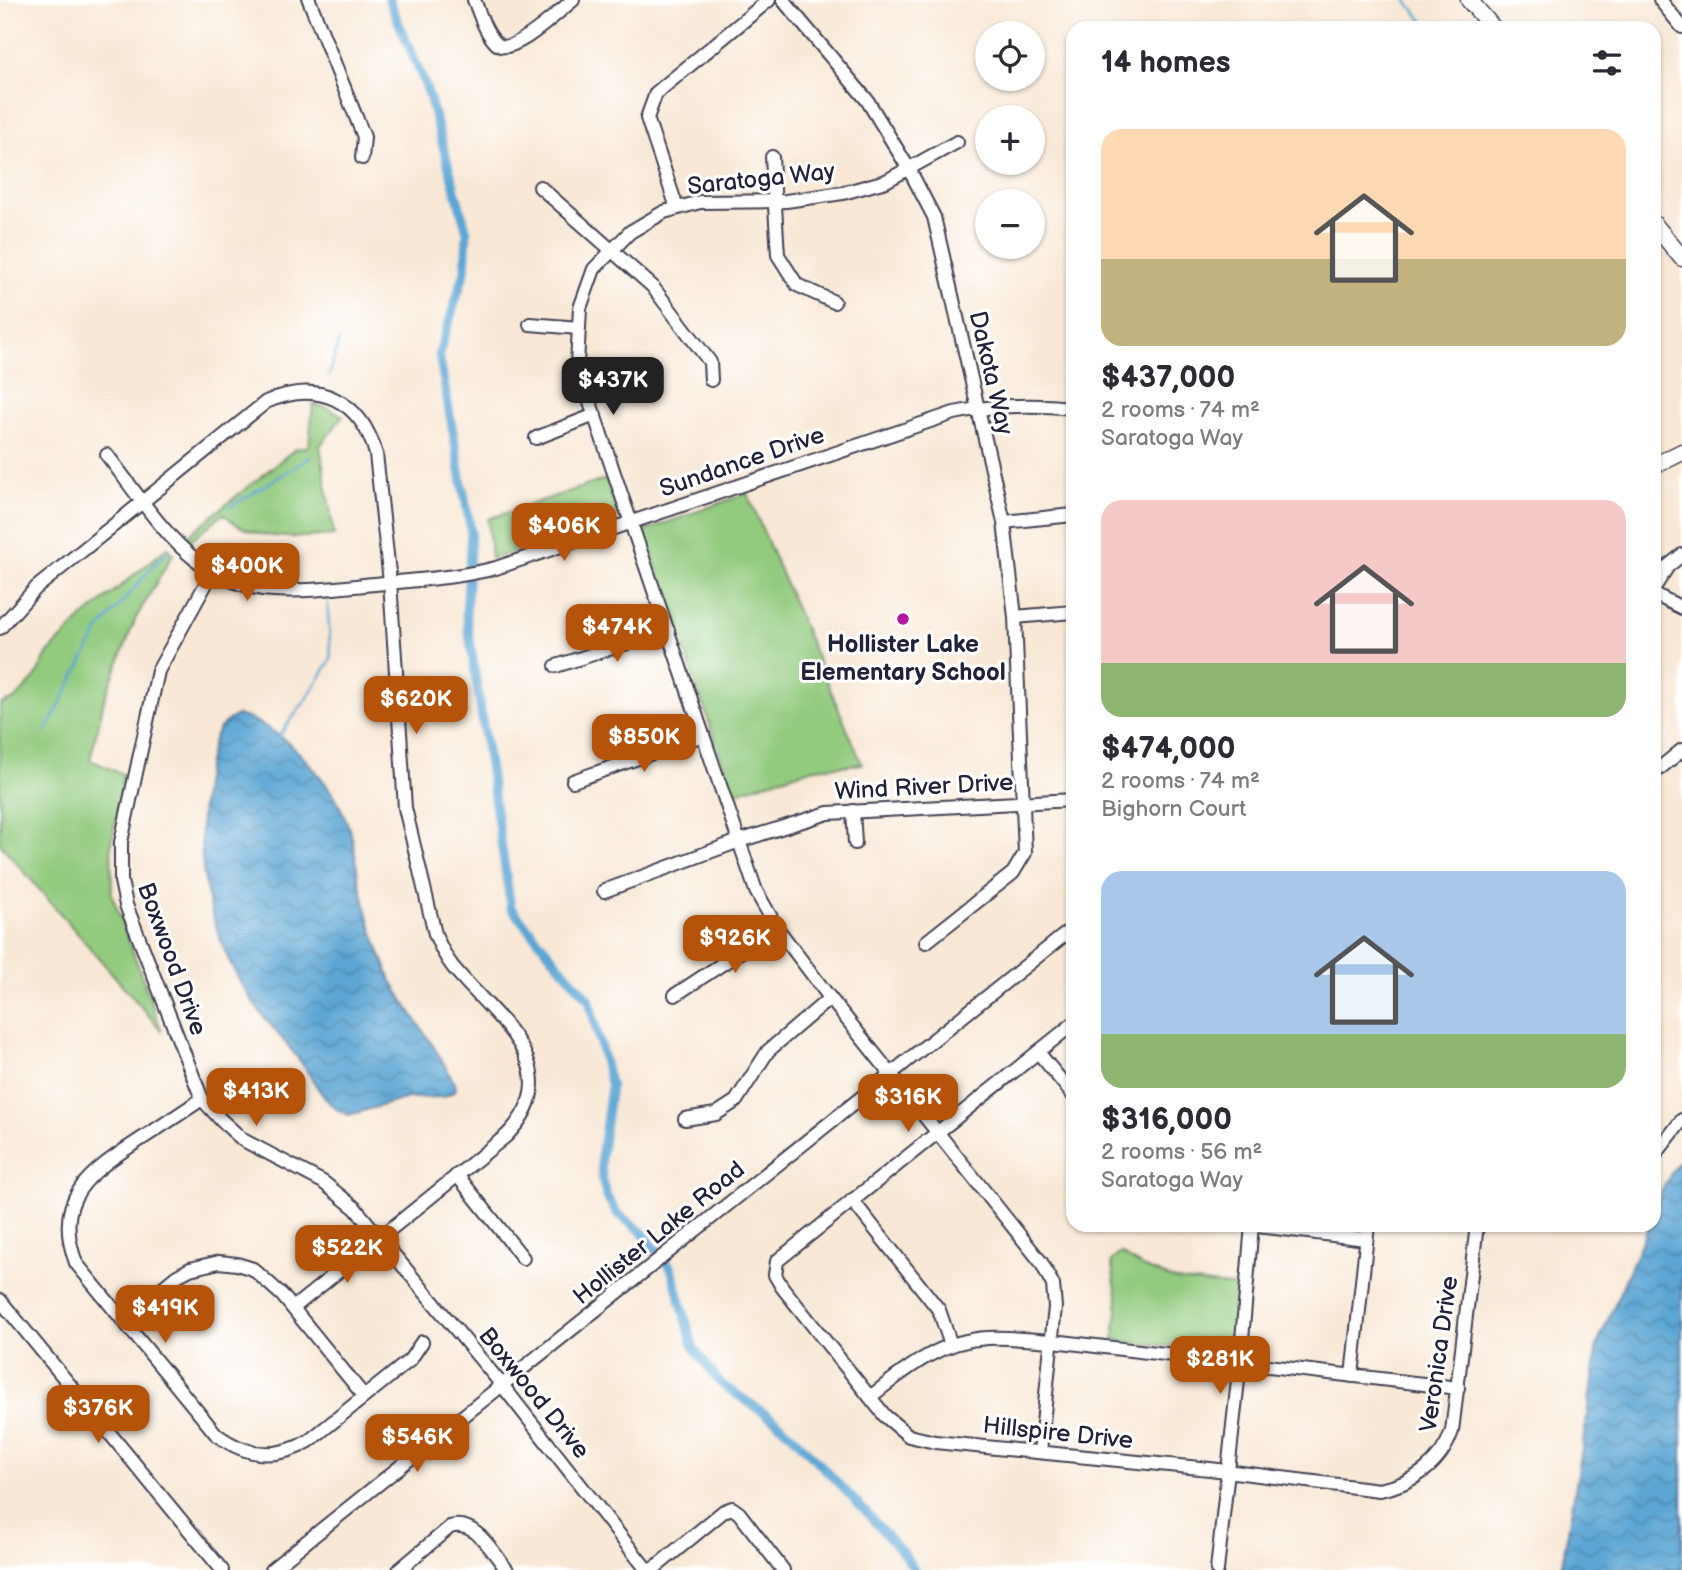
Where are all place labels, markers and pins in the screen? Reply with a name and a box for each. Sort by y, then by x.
pin: $437K [564,358,662,417]
pin: $406K [515,504,613,563]
pin: $400K [198,544,296,603]
pin: $474K [568,604,666,664]
marker: Hollister Lake Elementary School [895,611,911,627]
place label: Hollister Lake Elementary School [800,630,1006,687]
pin: $620K [367,676,465,736]
pin: $850K [595,714,693,774]
pin: $926K [686,916,784,975]
pin: $413K [207,1068,305,1128]
pin: $316K [859,1074,957,1134]
pin: $522K [298,1226,396,1285]
pin: $419K [116,1286,214,1345]
pin: $281K [1171,1336,1269,1396]
pin: $376K [49,1386,147,1445]
pin: $546K [368,1414,466,1474]

